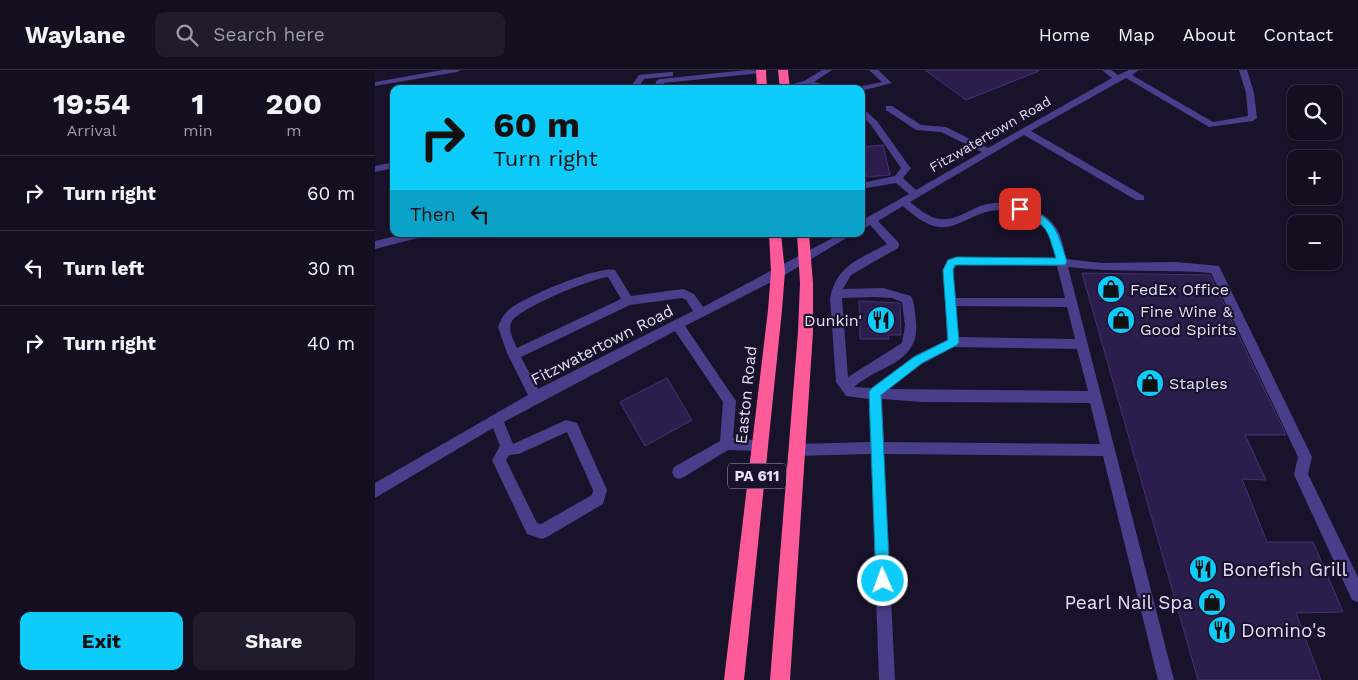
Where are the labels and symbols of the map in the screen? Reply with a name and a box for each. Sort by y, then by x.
street label: Fitzwatertown Road [927,93,1053,175]
pin [999,188,1041,230]
shop icon: FedEx Office [1096,274,1126,304]
place label: FedEx Office [1130,280,1229,299]
street label: Fitzwatertown Road [528,301,676,389]
place label: Fine Wine & Good Spirits [1140,302,1237,339]
restaurant icon: Dunkin' [866,305,896,335]
shop icon: Fine Wine & Good Spirits [1106,305,1136,335]
place label: Dunkin' [804,311,862,330]
street label: Easton Road [731,345,761,445]
shop icon: Staples [1135,368,1165,398]
place label: Staples [1169,374,1228,393]
road number: PA 611 [728,464,786,488]
position arrow [856,554,908,606]
restaurant icon: Bonefish Grill [1188,554,1218,584]
place label: Bonefish Grill [1222,558,1348,581]
shop icon: Pearl Nail Spa [1197,587,1227,617]
place label: Pearl Nail Spa [1064,591,1193,614]
restaurant icon: Domino's [1207,615,1237,645]
place label: Domino's [1241,619,1326,642]

